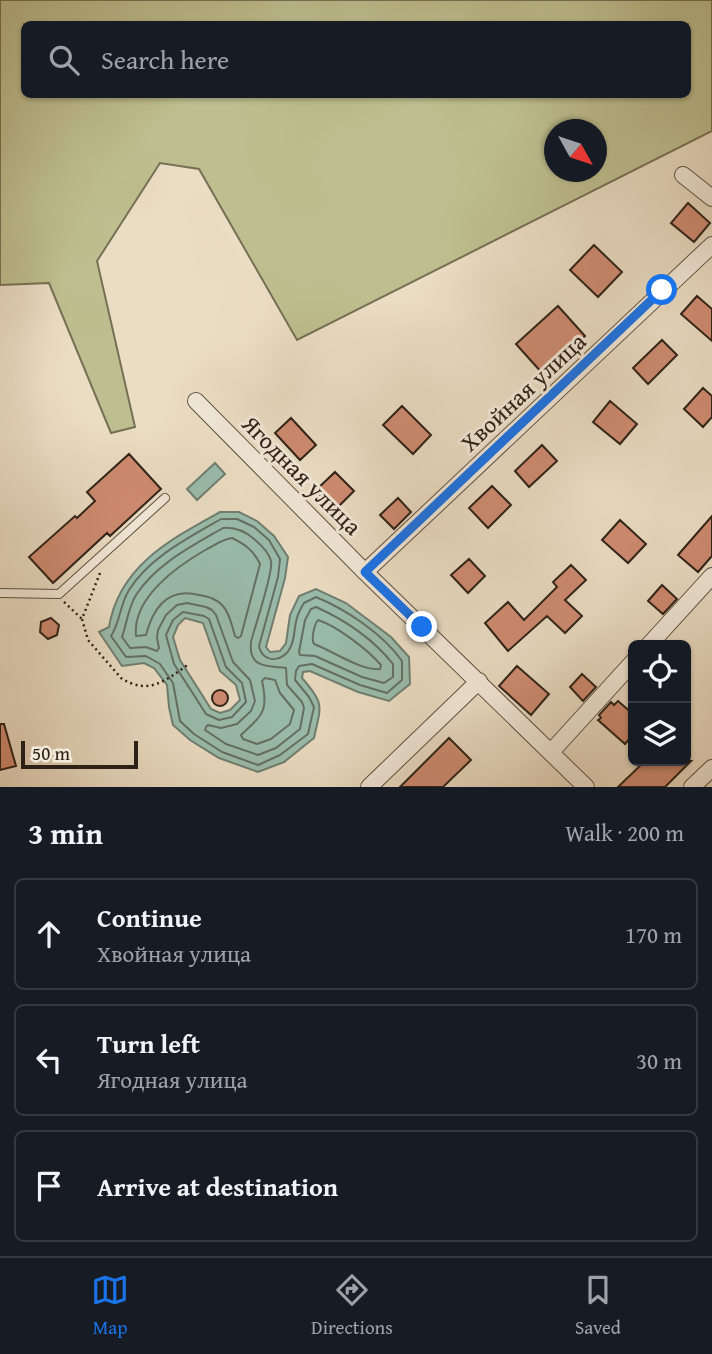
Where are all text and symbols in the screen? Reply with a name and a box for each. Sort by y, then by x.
search box [21,21,691,98]
text: Search here [101,40,229,79]
icon: search [45,41,83,79]
north arrow [544,119,607,182]
route start [646,274,677,305]
street label: Хвойная улица [452,324,594,460]
street label: Ягодная улица [233,406,370,543]
route end [406,611,437,642]
map controls [628,640,691,766]
button: locate [628,640,691,703]
button: layers [628,703,691,766]
scale bar [21,738,138,770]
text: 50 m [32,739,70,767]
text: 3 min [28,811,103,855]
text: Walk · 200 m [565,816,684,849]
text: Continue [97,898,202,937]
icon: ahead [30,915,68,953]
text: 170 m [625,918,682,951]
text: Хвойная улица [97,937,251,970]
text: Turn left [97,1024,200,1063]
icon: left [30,1041,68,1079]
text: 30 m [636,1044,682,1077]
text: Ягодная улица [97,1063,248,1096]
icon: arrive [30,1167,68,1205]
text: Arrive at destination [97,1167,338,1206]
tab: Map [91,1271,129,1341]
tab: Directions [311,1271,393,1341]
tab: Saved [575,1271,621,1341]

